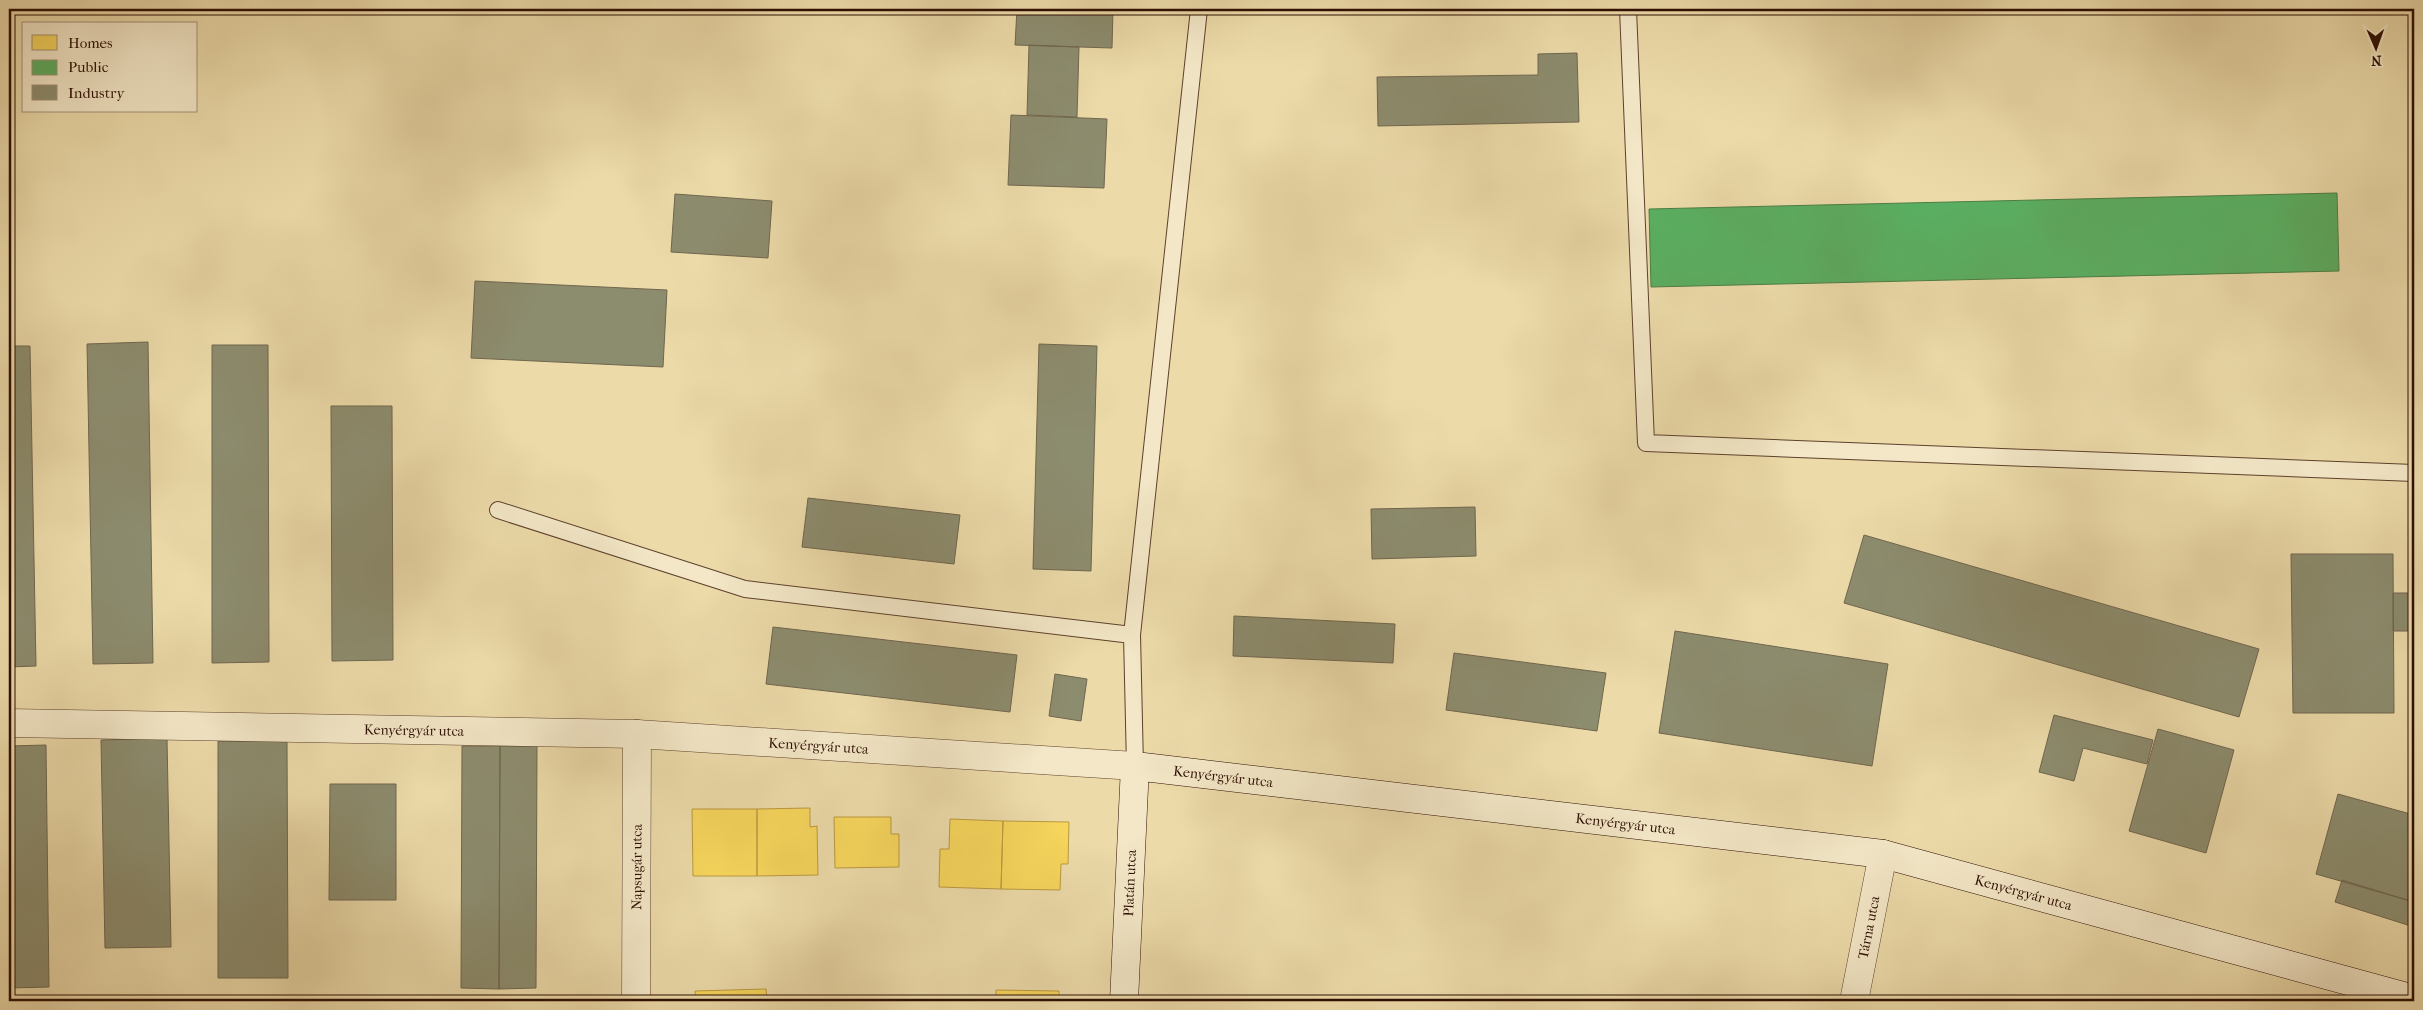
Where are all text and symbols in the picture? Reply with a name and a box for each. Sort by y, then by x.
legend [22,22,198,112]
north arrow [2350,22,2400,72]
text: Homes [68,34,113,52]
text: N [2370,52,2382,69]
text: Public [68,58,109,76]
text: Industry [68,84,125,102]
street label: Kenyérgyár utca [364,721,465,739]
street label: Kenyérgyár utca [768,734,870,757]
street label: Kenyérgyár utca [1172,762,1275,791]
street label: Kenyérgyár utca [1574,809,1677,838]
street label: Napsugár utca [628,823,645,910]
street label: Platán utca [1119,849,1140,917]
street label: Kenyérgyár utca [1973,871,2075,914]
street label: Tárna utca [1854,894,1883,960]

